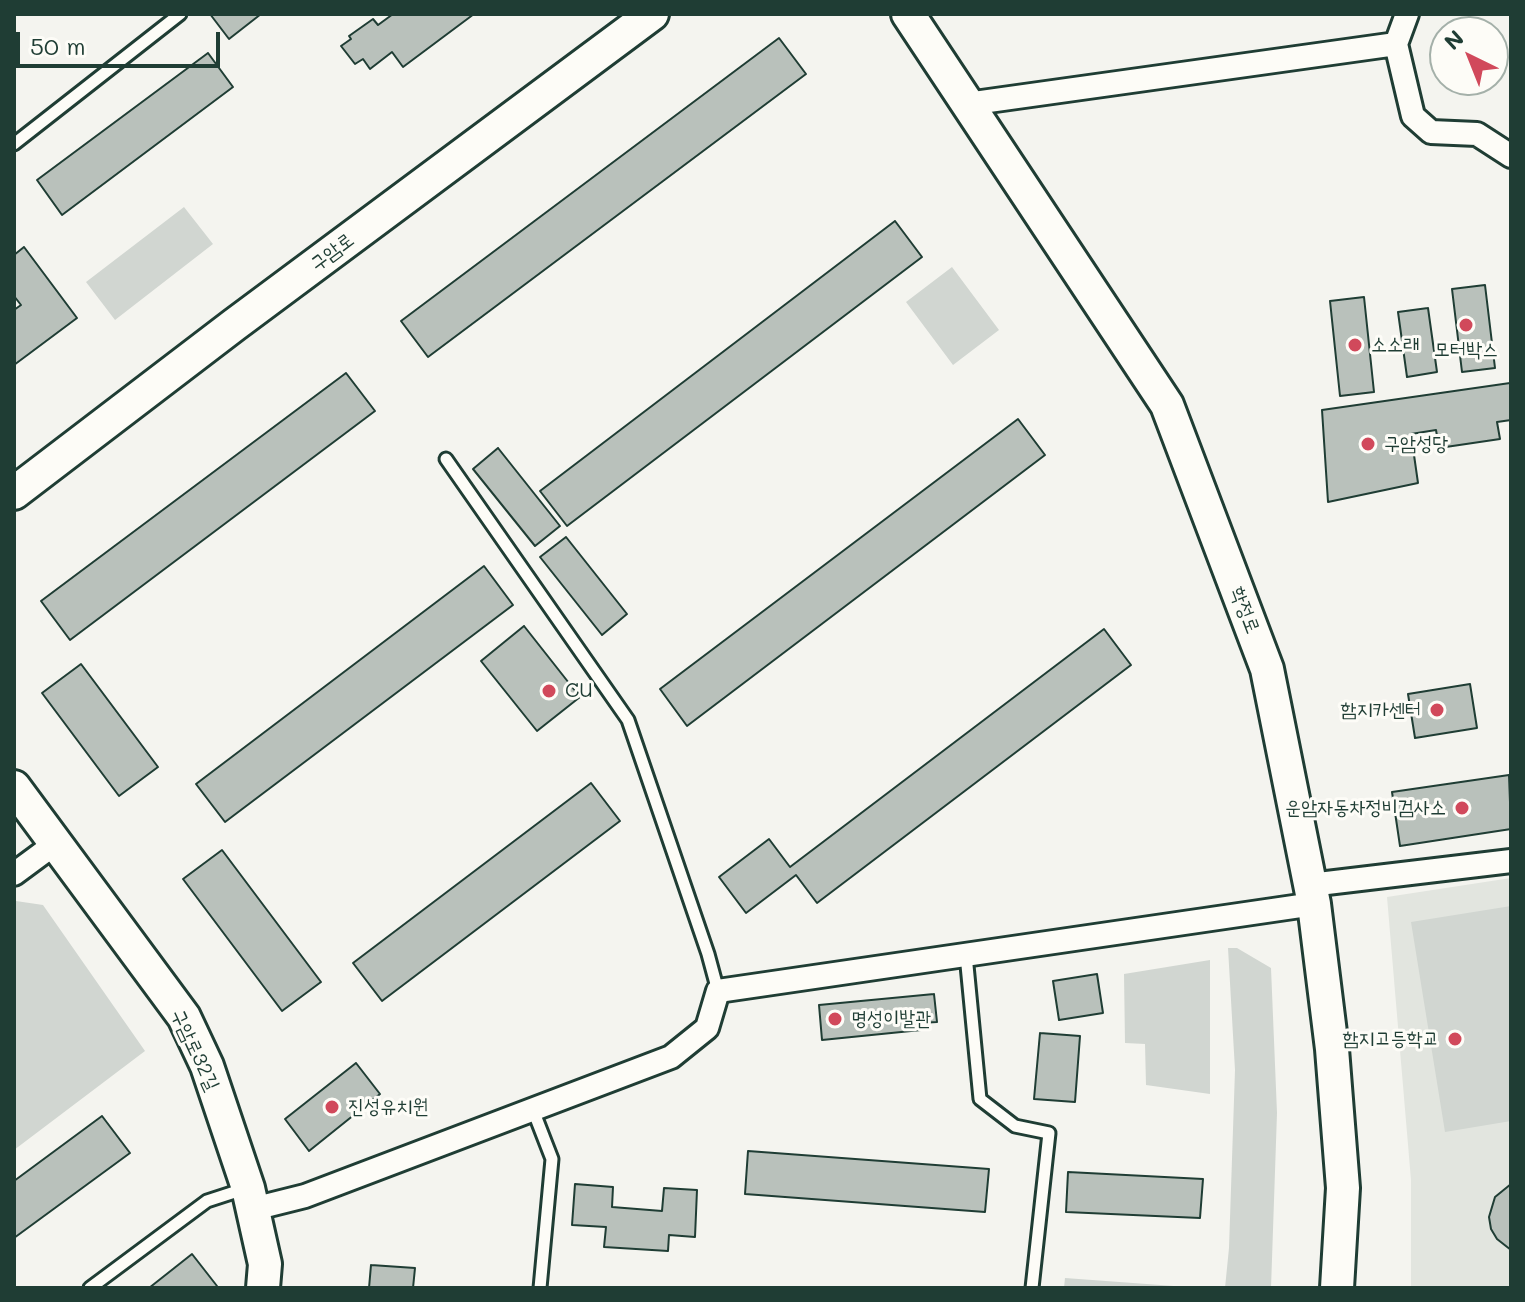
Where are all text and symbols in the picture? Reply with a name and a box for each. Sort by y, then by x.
scale bar [20,16,224,66]
north arrow [1429,16,1509,96]
text: N [1438,23,1470,56]
text: 50 m [30,30,86,61]
street label: 구암로 [305,228,359,276]
marker: 모터박스 [1457,316,1475,334]
place label: 소소래 [1371,333,1419,357]
marker: 소소래 [1346,336,1364,354]
place label: 모터박스 [1434,338,1498,362]
place label: 구암성당 [1384,432,1448,456]
marker: 구암성당 [1359,435,1377,453]
street label: 학정로 [1225,583,1265,637]
place label: CU [565,679,593,703]
marker: CU [540,682,558,700]
place label: 함지카센터 [1341,698,1421,722]
marker: 함지카센터 [1428,701,1446,719]
place label: 운암자동차정비검사소 [1285,796,1446,820]
marker: 운암자동차정비검사소 [1453,799,1471,817]
street label: 구암로32길 [166,1005,224,1095]
place label: 명성이발관 [851,1007,931,1031]
marker: 명성이발관 [826,1010,844,1028]
place label: 함지고등학교 [1342,1027,1439,1051]
marker: 함지고등학교 [1446,1030,1464,1048]
place label: 진성유치원 [348,1095,428,1119]
marker: 진성유치원 [323,1098,341,1116]

